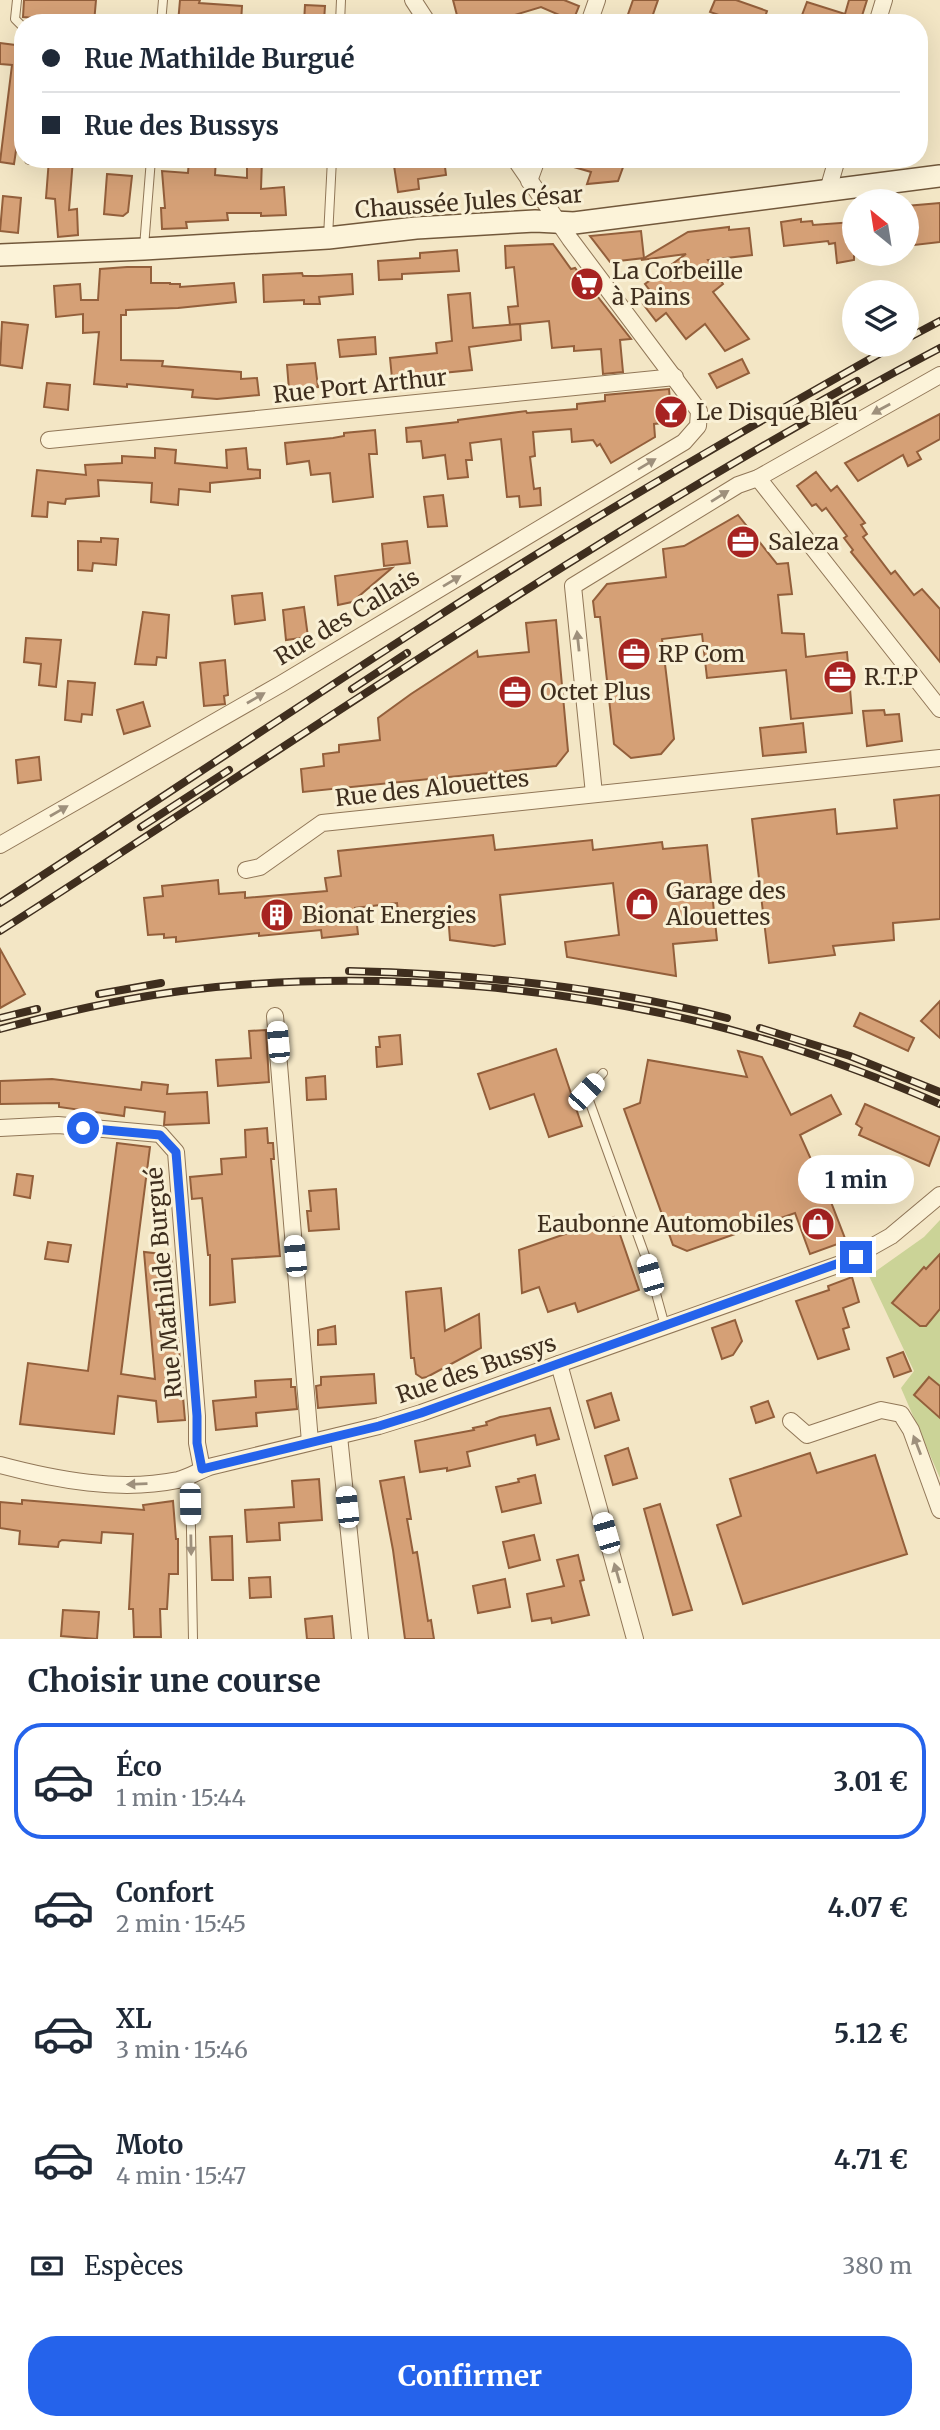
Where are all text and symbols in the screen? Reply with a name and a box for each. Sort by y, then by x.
text: Rue Mathilde Burgué [84,42,355,75]
text: Rue des Bussys [84,109,279,142]
street label: Chaussée Jules César [354,179,584,224]
north arrow [842,189,919,266]
map controls [842,189,919,357]
place label: La Corbeille à Pains [612,256,743,311]
supermarket icon: La Corbeille à Pains [568,265,606,303]
button: layers [842,280,919,357]
street label: Rue Port Arthur [272,362,448,409]
bar icon: Le Disque Bleu [652,393,690,431]
place label: Le Disque Bleu [696,397,858,426]
one-way arrow [871,403,890,415]
one-way arrow [637,458,656,471]
one-way arrow [710,490,729,502]
office icon: Saleza [724,523,762,561]
place label: Saleza [768,527,839,556]
street label: Rue des Callais [269,562,424,671]
one-way arrow [442,575,461,588]
one-way arrow [573,629,584,651]
office icon: RP Com [615,635,653,673]
place label: RP Com [658,639,745,668]
office icon: R.T.P [821,658,859,696]
place label: R.T.P [864,662,918,691]
office icon: Octet Plus [496,673,534,711]
place label: Octet Plus [540,677,651,706]
one-way arrow [247,692,266,704]
street label: Rue des Alouettes [333,763,530,812]
one-way arrow [50,805,69,817]
place label: Garage des Alouettes [665,876,786,931]
shop icon: Garage des Alouettes [623,885,661,923]
building icon: Bionat Energies [258,896,296,934]
place label: Bionat Energies [302,900,477,929]
car [266,1020,291,1064]
car [564,1069,609,1115]
route start [67,1112,99,1144]
callout: 1 min [798,1156,914,1204]
text: 1 min [825,1165,887,1194]
street label: Rue Mathilde Burgué [139,1166,188,1400]
shop icon: Eaubonne Automobiles [799,1205,837,1243]
place label: Eaubonne Automobiles [537,1209,794,1238]
car [283,1234,308,1278]
route end [840,1241,872,1273]
car [635,1252,666,1298]
street label: Rue des Bussys [392,1328,560,1409]
one-way arrow [912,1435,923,1456]
one-way arrow [126,1478,148,1490]
car [180,1483,201,1525]
car [335,1485,360,1529]
car [591,1510,622,1556]
one-way arrow [185,1534,197,1556]
one-way arrow [611,1562,621,1583]
text: Choisir une course [28,1661,321,1701]
icon: car [32,1750,95,1813]
text: Éco [116,1750,162,1783]
text: 3.01 € [833,1765,908,1798]
text: 1 min · 15:44 [116,1783,246,1812]
icon: car [32,1876,95,1939]
text: Confort [116,1876,214,1909]
text: 4.07 € [827,1891,908,1924]
text: 2 min · 15:45 [116,1909,246,1938]
icon: car [32,2002,95,2065]
text: XL [116,2002,152,2035]
text: 5.12 € [834,2017,908,2050]
text: 3 min · 15:46 [116,2035,248,2064]
icon: car [32,2128,95,2191]
text: Moto [116,2128,183,2161]
text: 4.71 € [834,2143,908,2176]
text: 4 min · 15:47 [116,2161,246,2190]
icon: cash [28,2247,66,2285]
text: Espèces [84,2249,184,2282]
text: 380 m [842,2251,912,2280]
button: Confirmer [28,2336,912,2416]

